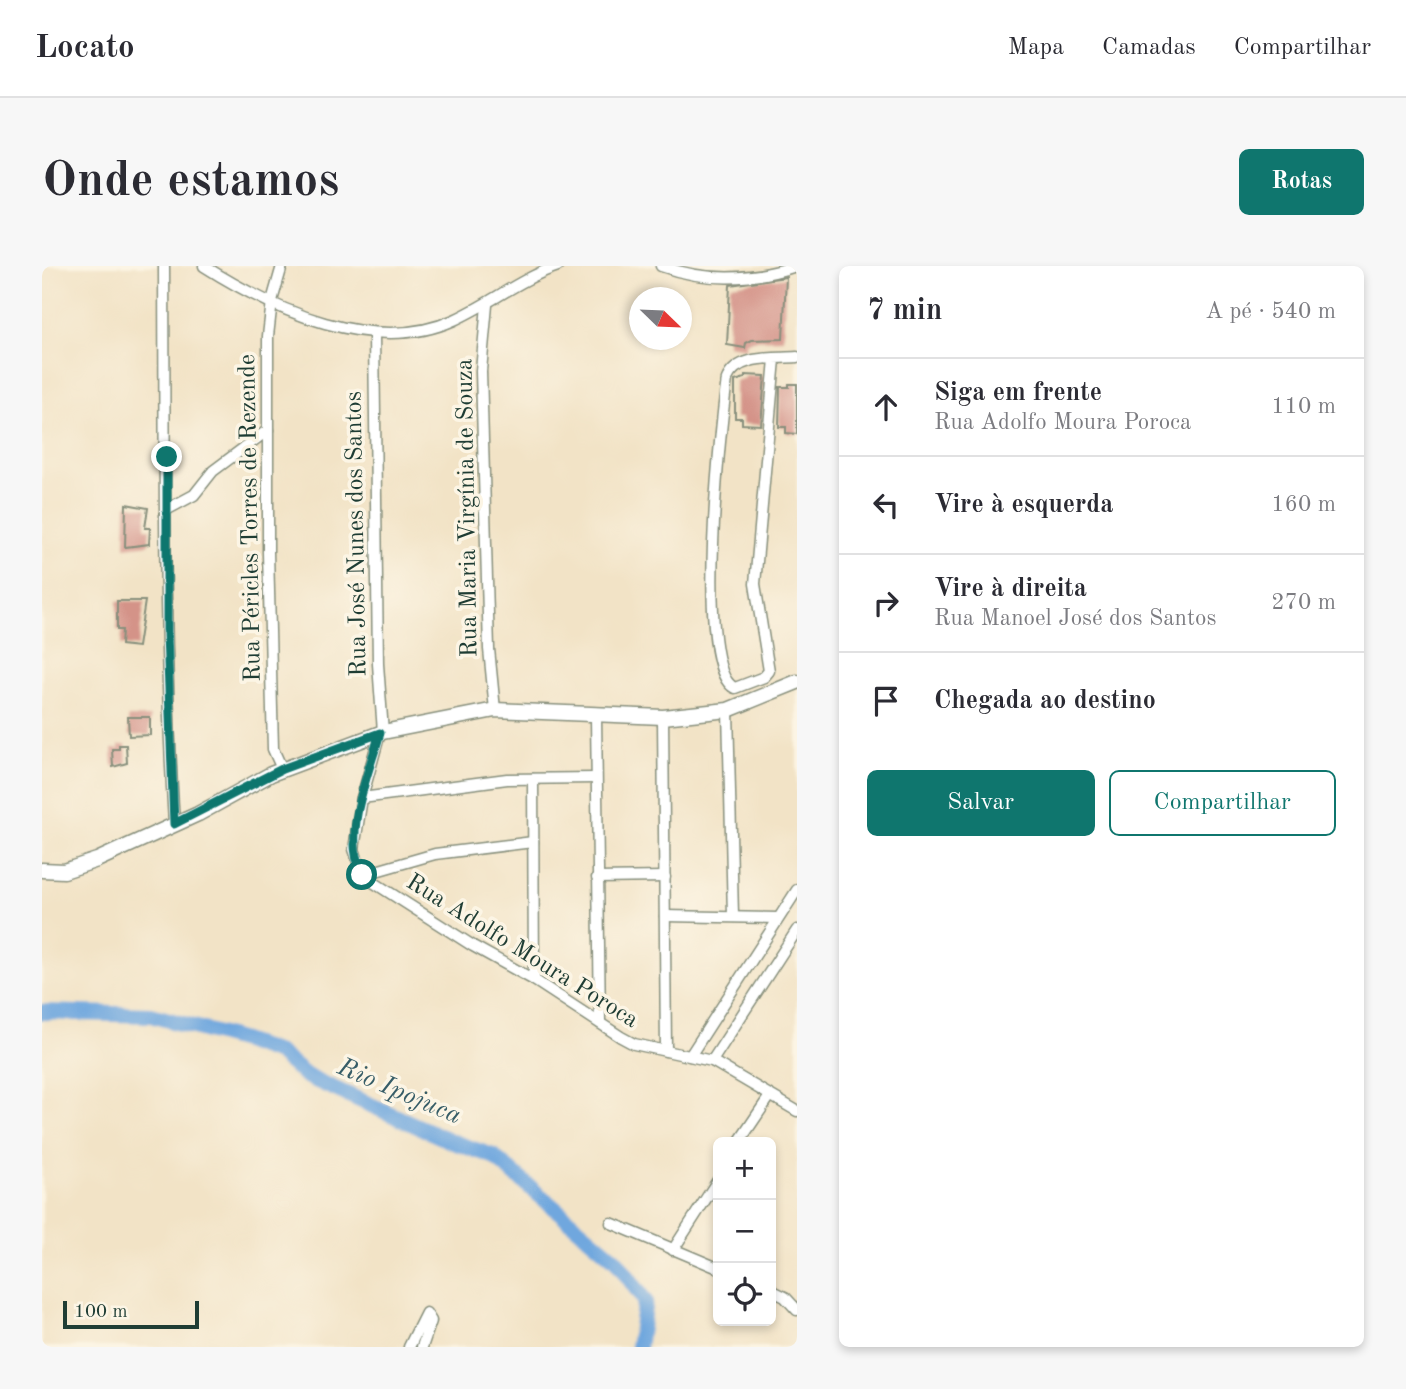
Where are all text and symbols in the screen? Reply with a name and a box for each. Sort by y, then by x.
text: Locato [35,32,135,65]
text: Mapa [1008,36,1064,60]
text: Camadas [1102,36,1196,60]
text: Compartilhar [1234,36,1371,60]
button: Rotas [1239,149,1364,215]
text: Onde estamos [42,158,339,207]
north arrow [629,287,692,350]
text: 7 min [867,296,942,326]
text: A pé · 540 m [1205,300,1336,323]
street label: Rua Péricles Torres de Rezende [236,354,266,682]
street label: Rua Maria Virgínia de Souza [453,358,483,658]
text: Siga em frente [934,380,1102,406]
icon: ahead [867,388,905,426]
street label: Rua José Nunes dos Santos [343,391,371,677]
text: 110 m [1271,395,1336,418]
text: Rua Adolfo Moura Poroca [934,411,1191,434]
route end [151,441,182,472]
icon: left [867,486,905,524]
text: Vire à esquerda [934,492,1114,518]
text: 160 m [1271,493,1336,516]
text: Vire à direita [934,576,1087,602]
icon: right [867,584,905,622]
text: 270 m [1271,591,1336,614]
text: Rua Manoel José dos Santos [934,607,1216,630]
icon: arrive [867,682,905,720]
text: Chegada ao destino [934,688,1156,714]
button: Salvar [867,770,1095,836]
button: Compartilhar [1109,770,1336,836]
route start [346,859,377,890]
street label: Rua Adolfo Moura Poroca [402,870,642,1033]
water label: Rio Ipojuca [333,1054,465,1130]
map controls [713,1137,776,1326]
button: + [713,1137,776,1200]
button: − [713,1200,776,1263]
button: locate [713,1263,776,1326]
scale bar [63,1298,200,1330]
text: 100 m [74,1303,127,1322]

